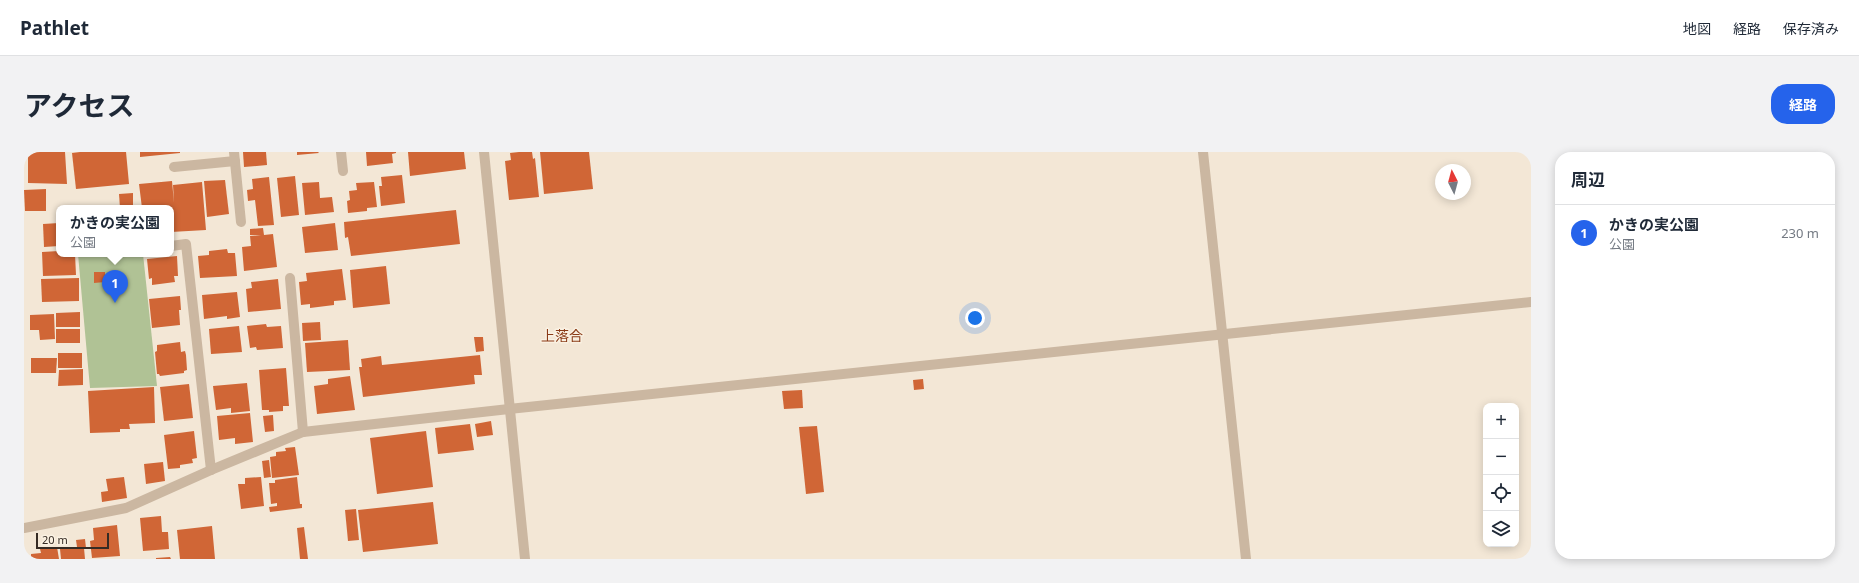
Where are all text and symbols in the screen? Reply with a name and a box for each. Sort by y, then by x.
text: Pathlet [20,15,89,41]
text: 地図 [1683,19,1711,38]
text: 経路 [1733,19,1761,38]
text: 保存済み [1783,19,1839,38]
button: 経路 [1771,84,1835,124]
text: アクセス [24,86,135,124]
north arrow [1435,164,1471,200]
text: 周辺 [1571,168,1605,191]
popup [56,205,174,257]
text: かきの実公園 [70,212,160,232]
text: かきの実公園 [1609,214,1699,234]
text: 1 [1580,224,1588,242]
text: 230 m [1781,224,1819,242]
text: 公園 [70,233,96,251]
text: 公園 [1609,235,1635,253]
pin: 1 [102,270,128,303]
your location [965,308,985,328]
district label: 上落合 [541,326,583,345]
map controls [1483,403,1519,547]
button: + [1483,403,1519,439]
button: − [1483,439,1519,475]
button: locate [1483,475,1519,511]
button: layers [1483,511,1519,547]
scale bar [36,531,109,550]
text: 20 m [42,532,68,547]

